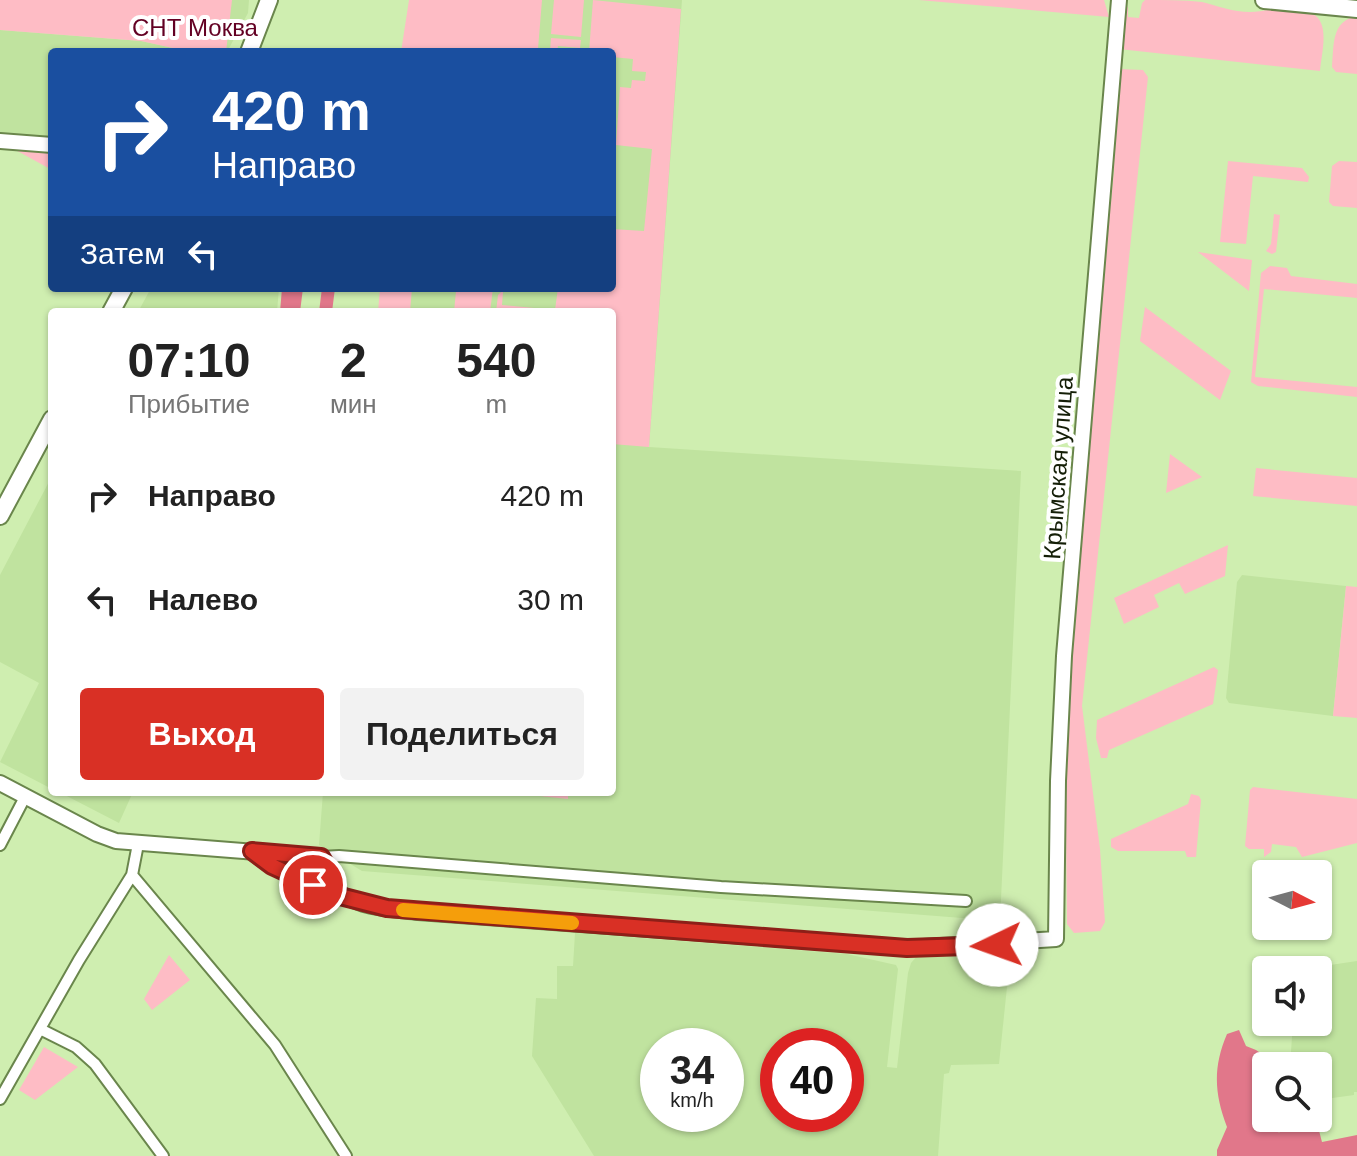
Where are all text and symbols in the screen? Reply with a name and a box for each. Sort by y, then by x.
park label: СНТ Моква [132,14,259,41]
text: 420 m [212,79,371,142]
icon: right [80,80,184,184]
text: Направо [212,145,356,186]
icon: left [181,232,225,276]
text: Затем [80,237,165,270]
text: 07:10 [128,334,250,387]
text: 2 [340,334,367,387]
text: 540 [456,334,536,387]
street label: Крымская улица [1038,375,1078,560]
text: Прибытие [128,389,250,419]
text: мин [330,389,377,419]
text: m [486,389,507,419]
icon: right [80,474,124,518]
text: Направо [148,479,276,512]
text: 420 m [501,479,584,512]
icon: left [80,578,124,622]
text: Налево [148,583,258,616]
text: 30 m [517,583,584,616]
button: Выход [80,688,324,780]
button: Поделиться [340,688,584,780]
pin [279,851,347,919]
north arrow [1252,860,1332,940]
map controls [1252,860,1332,1132]
icon: arrive [291,863,335,907]
position arrow [955,903,1039,987]
button: sound [1252,956,1332,1036]
speed limit sign: 40 [760,1028,864,1132]
text: 34 [670,1048,714,1092]
button: search [1252,1052,1332,1132]
text: km/h [670,1089,714,1111]

